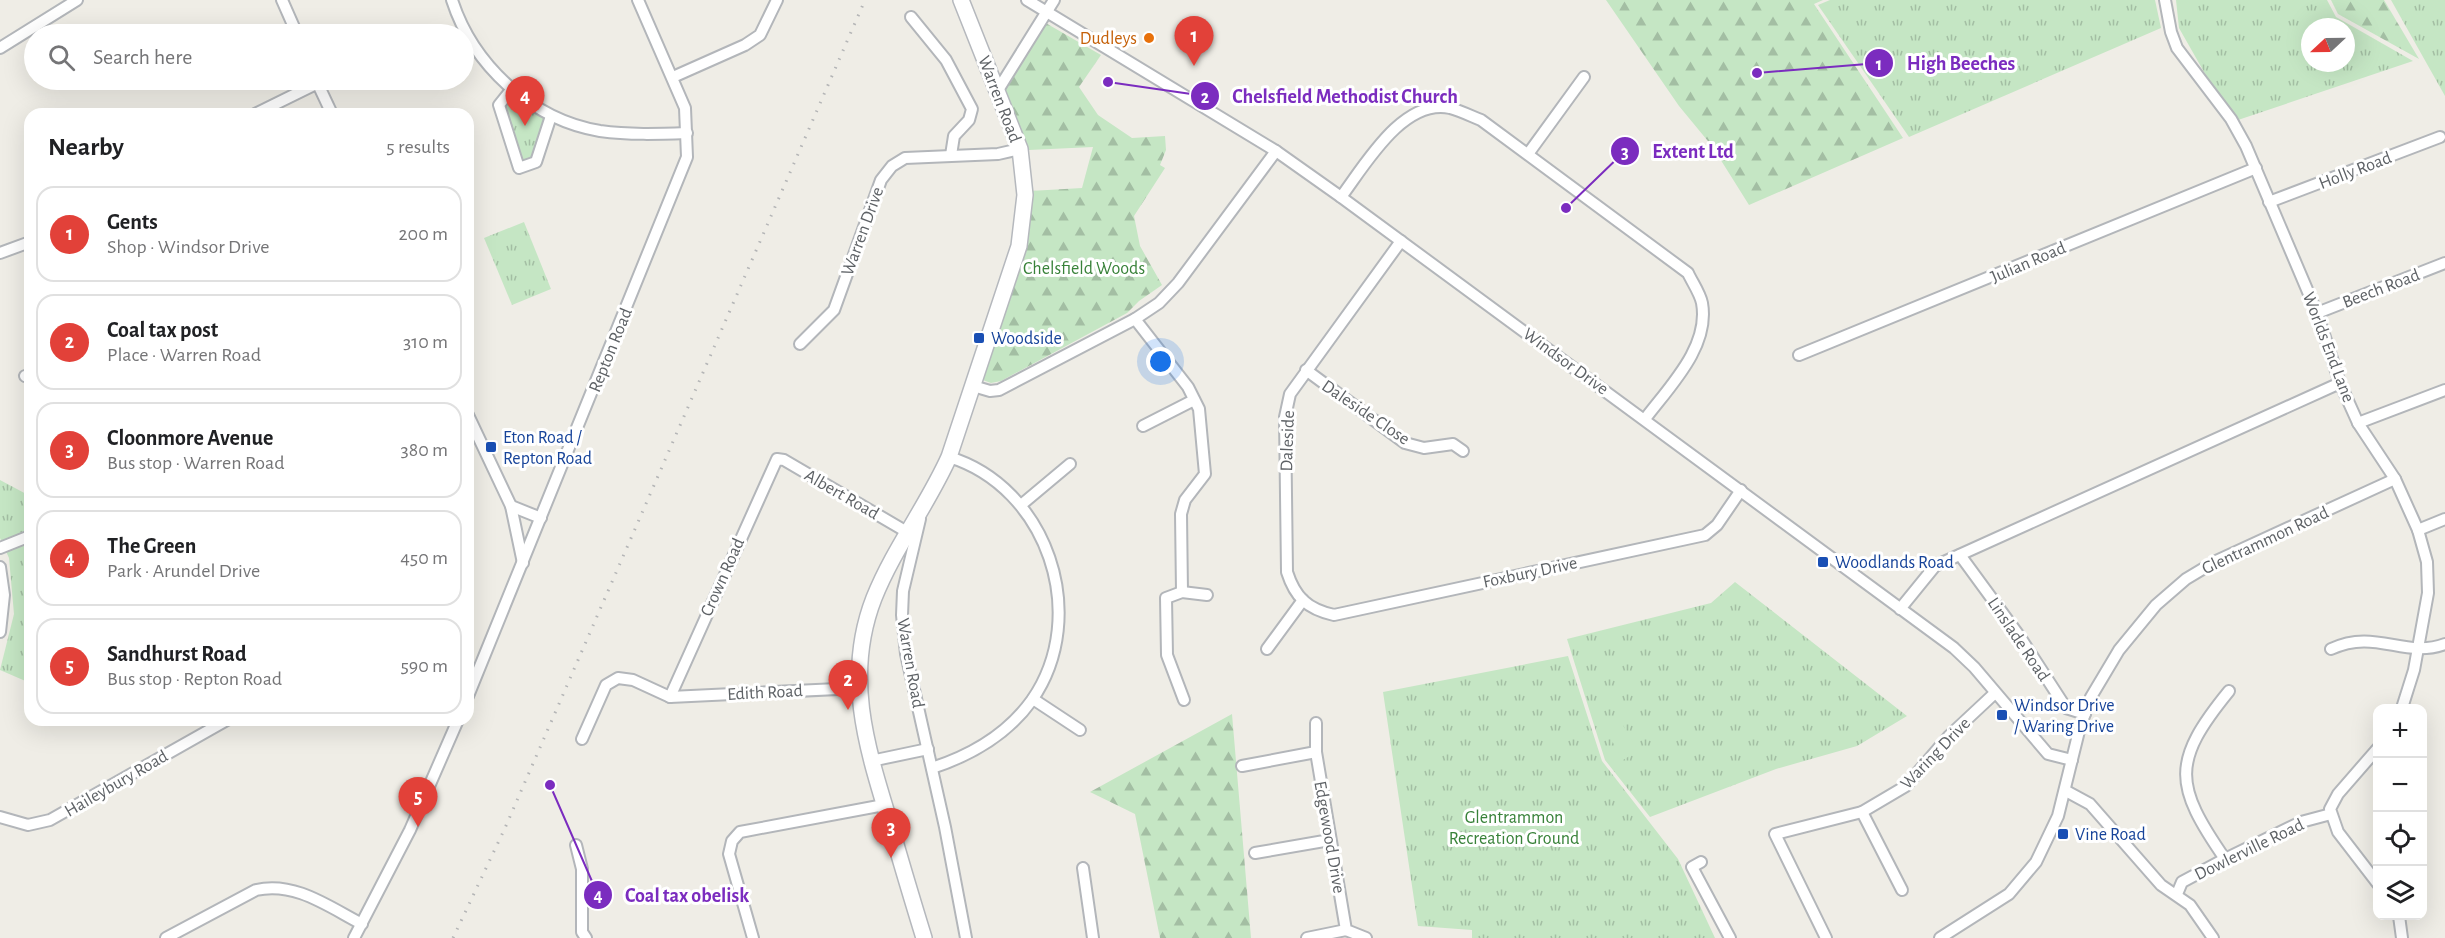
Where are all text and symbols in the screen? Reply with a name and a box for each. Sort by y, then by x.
pin: 1 [1174,16,1214,66]
north arrow [2301,18,2355,72]
search box [24,24,474,90]
place label: Dudleys [1080,30,1137,48]
marker: Dudleys [1142,31,1156,45]
icon: search [45,41,78,74]
callout: High Beeches [1864,44,2027,82]
text: Search here [93,46,192,68]
street label: Warren Road [974,54,1024,145]
text: High Beeches [1907,54,2016,74]
text: 1 [1876,56,1882,74]
pin: 4 [506,76,544,126]
callout: Chelsfield Methodist Church [1190,77,1470,115]
text: Chelsfield Methodist Church [1232,87,1458,107]
text: 2 [1201,89,1210,107]
callout: Extent Ltd [1610,132,1746,170]
text: Nearby [48,134,124,160]
text: 5 results [386,137,450,157]
text: Extent Ltd [1652,142,1734,162]
text: 3 [1621,144,1629,162]
street label: Holly Road [2317,149,2394,193]
street label: Warren Drive [839,185,887,278]
text: Gents [107,211,158,233]
text: 1 [66,224,73,244]
text: 200 m [398,224,448,244]
text: Shop · Windsor Drive [107,237,270,257]
street label: Julian Road [1988,239,2069,287]
park label: Chelsfield Woods [1023,260,1145,278]
street label: Beech Road [2340,266,2422,312]
street label: Worlds End Lane [2299,290,2357,405]
street label: Repton Road [586,306,636,395]
text: Coal tax post [107,319,218,341]
street label: Windsor Drive [1519,325,1611,399]
place label: Woodside [991,330,1062,348]
marker: Woodside [972,331,986,345]
text: 2 [65,332,74,352]
text: 310 m [403,332,448,352]
text: Place · Warren Road [107,345,261,365]
your location [1146,347,1175,376]
street label: Daleside Close [1318,377,1413,449]
street label: Daleside [1278,410,1298,472]
text: Cloonmore Avenue [107,427,273,449]
place label: Eton Road / Repton Road [503,429,592,468]
text: 3 [65,440,74,460]
text: 380 m [400,440,448,460]
marker: Eton Road / Repton Road [484,440,498,454]
text: Bus stop · Warren Road [107,453,285,473]
street label: Albert Road [801,466,882,523]
street label: Glentrammon Road [2199,504,2332,578]
text: The Green [107,535,196,557]
street label: Crown Road [698,536,748,619]
text: 4 [64,548,75,568]
text: 450 m [400,548,448,568]
street label: Foxbury Drive [1481,554,1579,592]
place label: Woodlands Road [1835,554,1954,572]
marker: Woodlands Road [1816,555,1830,569]
text: Park · Arundel Drive [107,561,260,581]
street label: Linslade Road [1984,594,2053,685]
street label: Warren Road [893,617,927,710]
text: Sandhurst Road [107,643,246,665]
text: 5 [65,656,74,676]
text: 590 m [400,656,448,676]
pin: 2 [828,660,868,710]
text: Bus stop · Repton Road [107,669,282,689]
street label: Edith Road [727,682,803,704]
place label: Windsor Drive / Waring Drive [2014,697,2115,736]
map controls [2373,704,2427,920]
button: + [2373,704,2427,758]
marker: Windsor Drive / Waring Drive [1995,708,2009,722]
street label: Waring Drive [1897,714,1974,793]
street label: Haileybury Road [62,747,171,821]
button: − [2373,758,2427,812]
pin: 5 [398,778,438,827]
street label: Edgewood Drive [1310,780,1348,895]
pin: 3 [872,808,910,858]
park label: Glentrammon Recreation Ground [1449,809,1579,848]
button: locate [2373,812,2427,866]
street label: Dowlerville Road [2192,816,2307,884]
place label: Vine Road [2075,826,2146,844]
marker: Vine Road [2056,827,2070,841]
button: layers [2373,866,2427,920]
callout: Coal tax obelisk [583,876,761,914]
text: Coal tax obelisk [625,886,749,906]
text: 4 [593,887,603,905]

